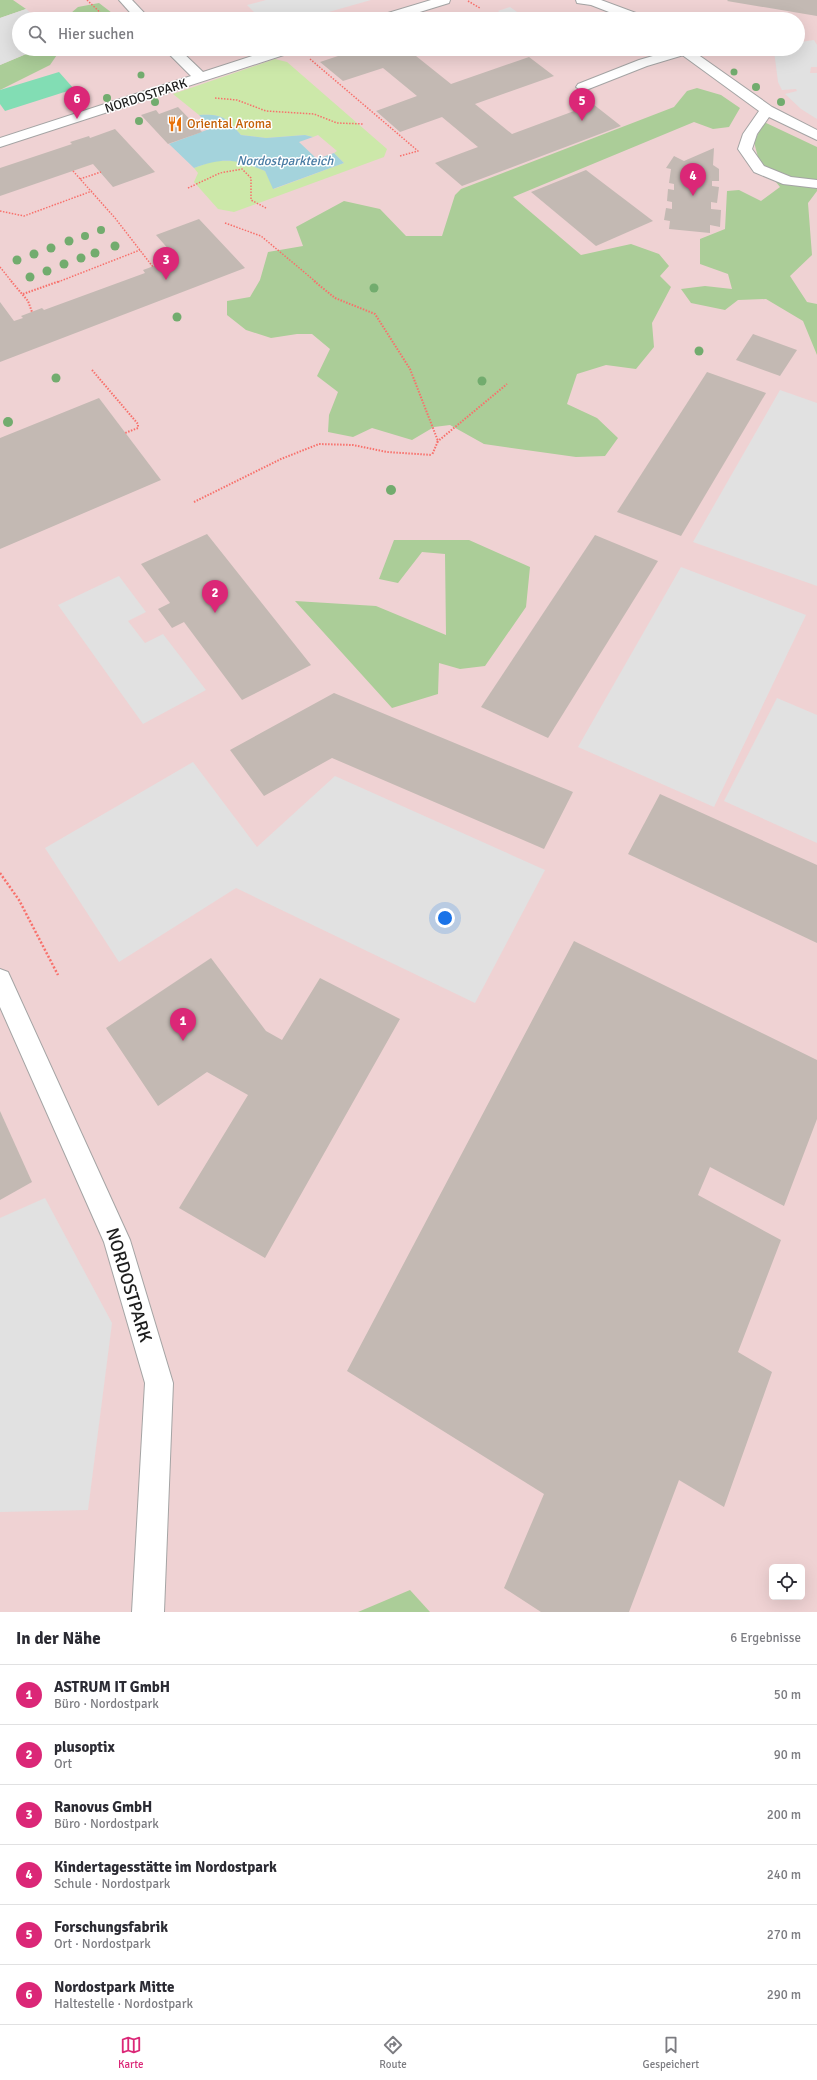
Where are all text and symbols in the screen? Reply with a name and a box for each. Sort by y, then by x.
search box [12,12,805,56]
icon: search [26,23,48,45]
text: Hier suchen [58,25,134,43]
street label: NORDOSTPARK [103,75,189,117]
pin: 6 [64,86,90,119]
pin: 5 [569,88,595,121]
restaurant icon: Oriental Aroma [166,115,184,133]
place label: Oriental Aroma [187,116,272,132]
water label: Nordostparkteich [237,153,334,169]
pin: 4 [680,163,706,196]
pin: 3 [153,247,179,280]
pin: 2 [202,580,228,613]
your location [435,908,455,928]
pin: 1 [170,1008,196,1041]
street label: NORDOSTPARK [101,1225,157,1345]
map controls [769,1564,805,1600]
button: locate [769,1564,805,1600]
text: In der Nähe [16,1628,101,1649]
text: 6 Ergebnisse [730,1630,801,1646]
text: ASTRUM IT GmbH [54,1678,170,1696]
text: 1 [25,1687,33,1703]
text: 50 m [774,1687,801,1703]
text: Büro · Nordostpark [54,1696,159,1712]
text: plusoptix [54,1738,115,1756]
text: 2 [25,1747,33,1763]
text: 90 m [774,1747,801,1763]
text: Ort [54,1756,72,1772]
text: Ranovus GmbH [54,1798,152,1816]
text: 3 [25,1807,33,1823]
text: 200 m [767,1807,801,1823]
text: Büro · Nordostpark [54,1816,159,1832]
text: Kindertagesstätte im Nordostpark [54,1858,277,1876]
text: 4 [25,1867,33,1883]
text: 240 m [767,1867,801,1883]
text: Schule · Nordostpark [54,1876,170,1892]
text: Forschungsfabrik [54,1918,168,1936]
text: 5 [25,1927,33,1943]
text: 270 m [767,1927,801,1943]
text: Ort · Nordostpark [54,1936,151,1952]
text: Nordostpark Mitte [54,1978,175,1996]
text: 6 [25,1987,33,2003]
text: 290 m [767,1987,801,2003]
text: Haltestelle · Nordostpark [54,1996,193,2012]
tab: Karte [118,2034,144,2071]
tab: Route [379,2034,407,2071]
tab: Gespeichert [643,2034,699,2071]

